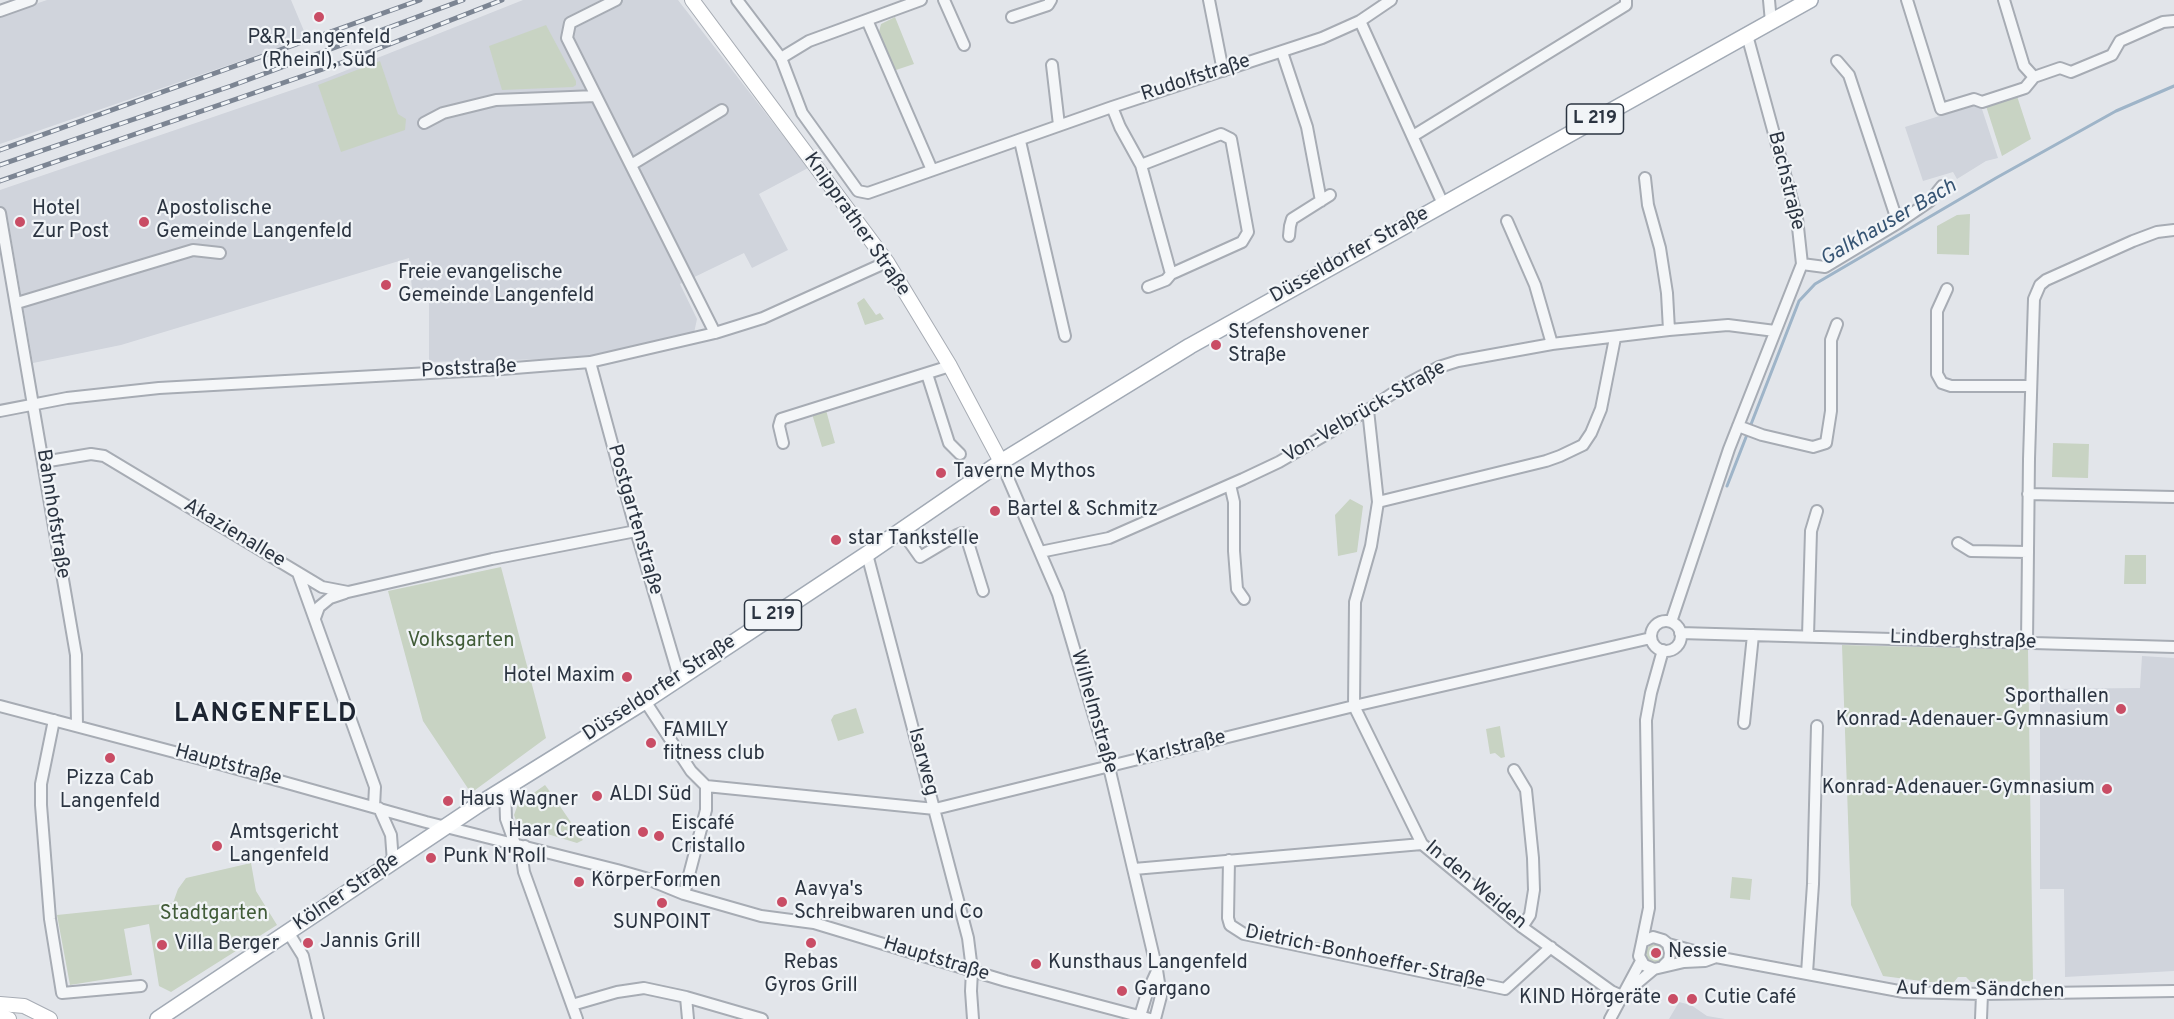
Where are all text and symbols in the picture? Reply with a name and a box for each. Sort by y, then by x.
marker: P&R,Langenfeld (Rheinl), Süd [312,10,326,24]
place label: P&R,Langenfeld (Rheinl), Süd [248,27,390,74]
street label: Rudolfstraße [1138,50,1254,108]
road number: L 219 [1566,104,1624,134]
street label: Bachstraße [1761,129,1809,233]
street label: Knipprather Straße [797,149,915,301]
water label: Galkhauser Bach [1817,175,1961,273]
place label: Hotel Zur Post [32,198,109,245]
place label: Apostolische Gemeinde Langenfeld [156,198,352,245]
street label: Düsseldorfer Straße [1267,202,1433,310]
marker: Hotel Zur Post [13,215,27,229]
marker: Apostolische Gemeinde Langenfeld [137,215,151,229]
place label: Freie evangelische Gemeinde Langenfeld [398,262,594,309]
marker: Freie evangelische Gemeinde Langenfeld [379,278,393,292]
place label: Stefenshovener Straße [1228,322,1369,369]
marker: Stefenshovener Straße [1209,338,1223,352]
street label: Poststraße [421,356,517,384]
street label: Von-Velbrück-Straße [1279,357,1451,469]
street label: Postgartenstraße [601,442,667,598]
street label: Bahnhofstraße [30,447,74,581]
place label: Taverne Mythos [953,461,1096,485]
marker: Taverne Mythos [934,466,948,480]
street label: Akazienallee [179,494,289,574]
place label: Bartel & Schmitz [1007,499,1158,523]
marker: Bartel & Schmitz [988,504,1002,518]
place label: star Tankstelle [848,528,979,552]
marker: star Tankstelle [829,533,843,547]
road number: L 219 [744,600,802,630]
street label: Lindberghstraße [1889,626,2037,656]
park label: Volksgarten [408,630,514,654]
street label: Düsseldorfer Straße [579,631,741,747]
street label: Wilhelmstraße [1064,648,1122,776]
place label: Hotel Maxim [503,665,615,689]
marker: Hotel Maxim [620,670,634,684]
place label: Sporthallen Konrad-Adenauer-Gymnasium [1836,686,2109,733]
district label: LANGENFELD [174,700,358,732]
marker: Sporthallen Konrad-Adenauer-Gymnasium [2114,702,2128,716]
place label: FAMILY fitness club [663,720,765,767]
street label: Isarweg [901,725,943,799]
street label: Karlstraße [1133,726,1229,772]
marker: FAMILY fitness club [644,736,658,750]
street label: Hauptstraße [172,740,284,792]
marker: Pizza Cab Langenfeld [103,751,117,765]
place label: Pizza Cab Langenfeld [60,768,160,815]
place label: Konrad-Adenauer-Gymnasium [1822,777,2095,801]
marker: Konrad-Adenauer-Gymnasium [2100,782,2114,796]
place label: ALDI Süd [609,784,692,808]
place label: Haus Wagner [460,789,578,813]
marker: ALDI Süd [590,789,604,803]
marker: Haus Wagner [441,794,455,808]
place label: Eiscafé Cristallo [671,813,745,860]
place label: Haar Creation [508,820,631,844]
place label: Amtsgericht Langenfeld [229,822,339,869]
marker: Haar Creation [636,825,650,839]
marker: Eiscafé Cristallo [652,829,666,843]
street label: In den Weiden [1419,836,1531,936]
marker: Amtsgericht Langenfeld [210,839,224,853]
place label: Punk N'Roll [443,846,546,870]
street label: Kölner Straße [290,849,404,937]
marker: Punk N'Roll [424,851,438,865]
place label: KörperFormen [591,870,721,894]
marker: KörperFormen [572,875,586,889]
place label: Aavya's Schreibwaren und Co [794,879,983,926]
marker: Aavya's Schreibwaren und Co [775,895,789,909]
marker: SUNPOINT [655,896,669,910]
park label: Stadtgarten [160,903,268,927]
place label: SUNPOINT [613,912,711,936]
street label: Dietrich-Bonhoeffer-Straße [1243,921,1487,995]
place label: Jannis Grill [320,931,421,955]
place label: Villa Berger [174,933,279,957]
street label: Hauptstraße [880,933,992,987]
marker: Jannis Grill [301,936,315,950]
marker: Rebas Gyros Grill [804,936,818,950]
marker: Villa Berger [155,938,169,952]
place label: Nessie [1668,941,1727,965]
marker: Nessie [1649,946,1663,960]
place label: Rebas Gyros Grill [764,952,858,999]
place label: Kunsthaus Langenfeld [1048,952,1248,976]
marker: Kunsthaus Langenfeld [1029,957,1043,971]
street label: Auf dem Sändchen [1895,978,2065,1004]
place label: Gargano [1134,979,1211,1003]
marker: Gargano [1115,984,1129,998]
place label: KIND Hörgeräte [1519,987,1661,1011]
place label: Cutie Café [1704,987,1796,1011]
marker: KIND Hörgeräte [1666,992,1680,1006]
marker: Cutie Café [1685,992,1699,1006]

